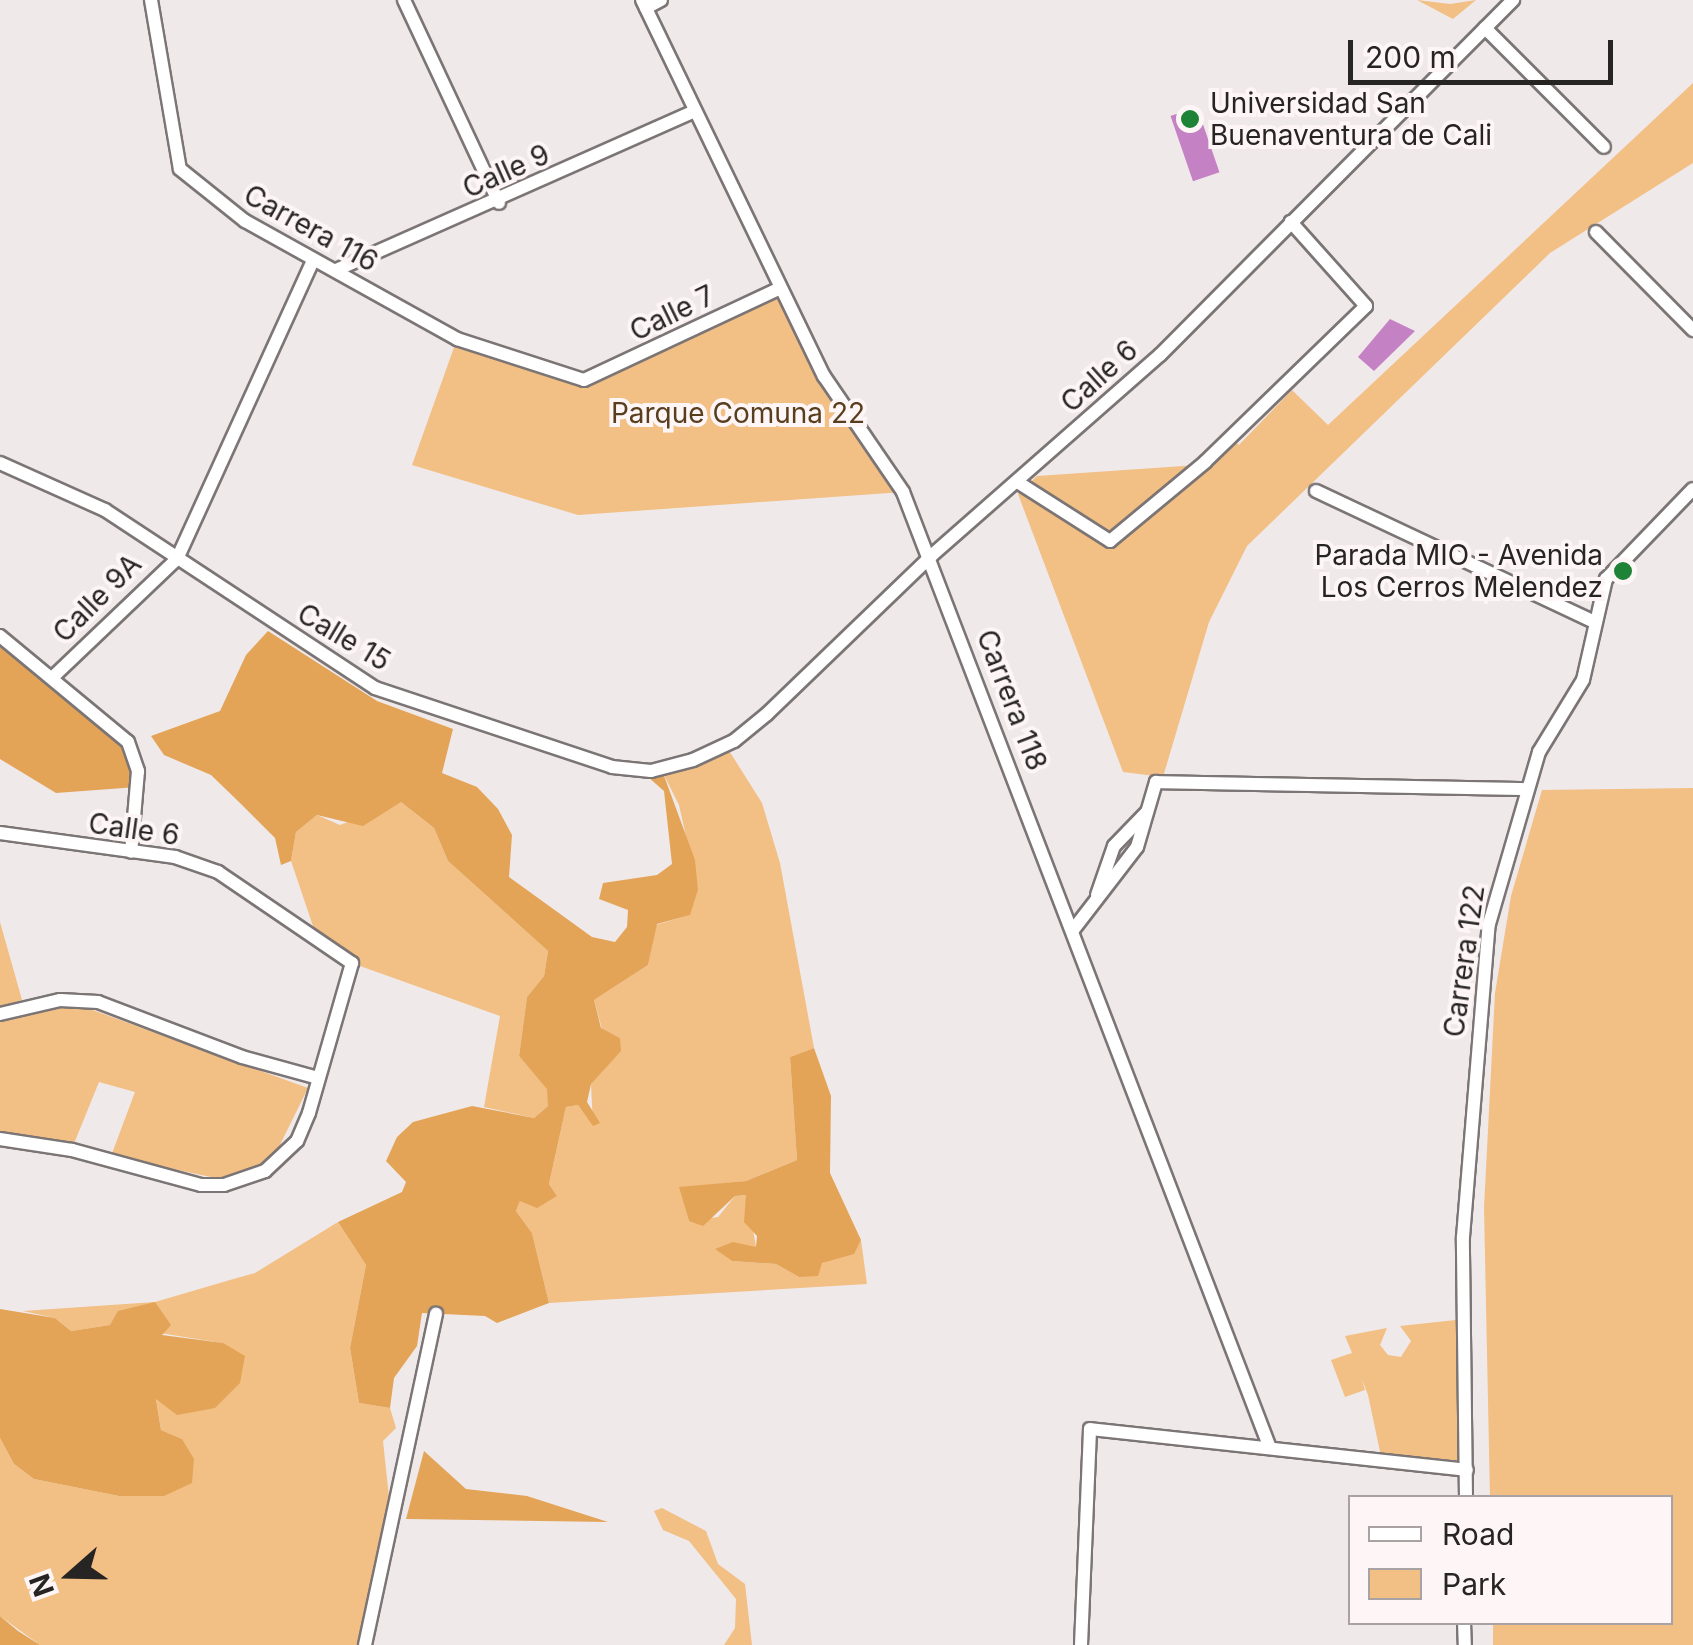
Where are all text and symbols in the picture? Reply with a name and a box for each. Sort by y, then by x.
scale bar [1353,20,1618,82]
text: 200 m [1365,39,1456,75]
place label: Universidad San Buenaventura de Cali [1210,86,1492,152]
marker: Universidad San Buenaventura de Cali [1179,108,1201,130]
street label: Calle 9 [457,137,555,205]
street label: Carrera 116 [238,177,384,279]
street label: Calle 7 [624,278,720,348]
street label: Calle 6 [1054,333,1144,419]
park label: Parque Comuna 22 [611,396,865,430]
place label: Parada MIO - Avenida Los Cerros Melendez [1314,538,1603,604]
street label: Calle 9A [46,547,148,649]
marker: Parada MIO - Avenida Los Cerros Melendez [1612,560,1634,582]
street label: Calle 15 [291,596,397,678]
street label: Carrera 118 [970,625,1054,775]
street label: Calle 6 [86,806,182,852]
street label: Carrera 122 [1437,883,1491,1039]
legend [1348,1495,1673,1625]
text: Road [1442,1516,1514,1552]
north arrow [20,1525,120,1625]
text: Park [1442,1566,1506,1602]
text: N [22,1569,61,1601]

